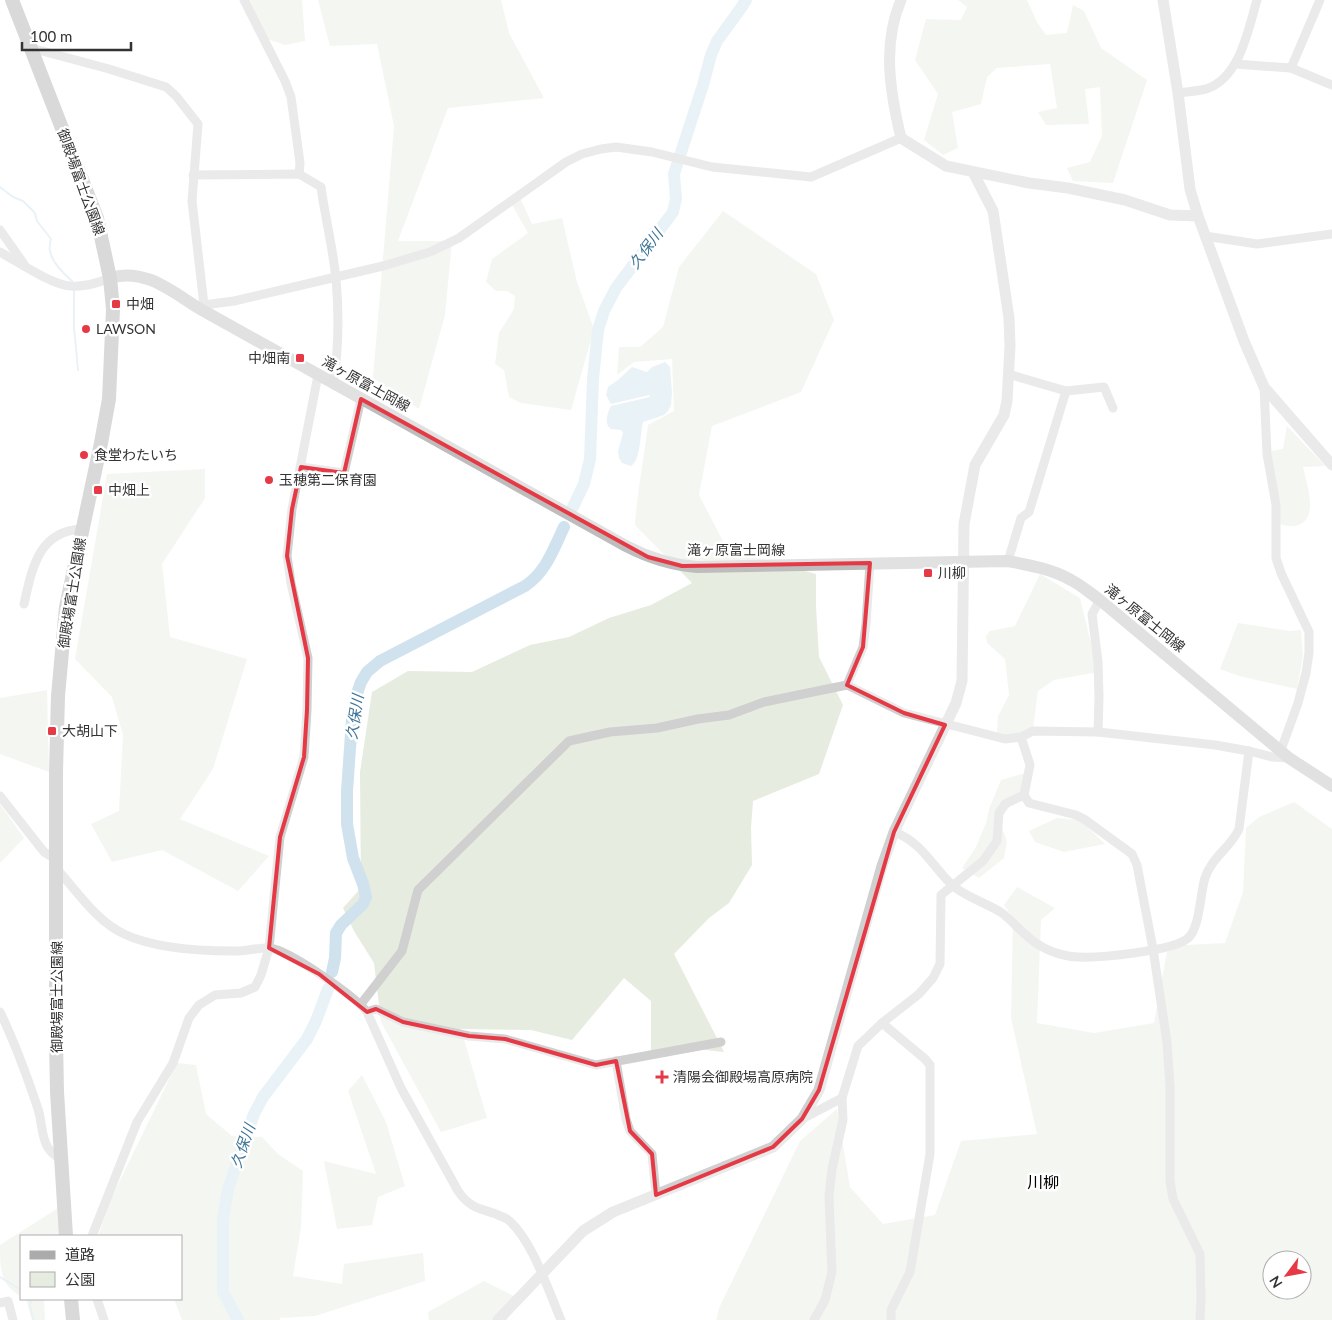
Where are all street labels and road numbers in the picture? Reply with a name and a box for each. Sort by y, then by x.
street label: 御殿場富士公園線 [54,126,109,237]
street label: 滝ヶ原富士岡線 [319,352,413,415]
street label: 御殿場富士公園線 [54,536,89,650]
street label: 滝ヶ原富士岡線 [687,541,785,558]
street label: 滝ヶ原富士岡線 [1102,580,1189,655]
street label: 御殿場富士公園線 [48,941,65,1053]

